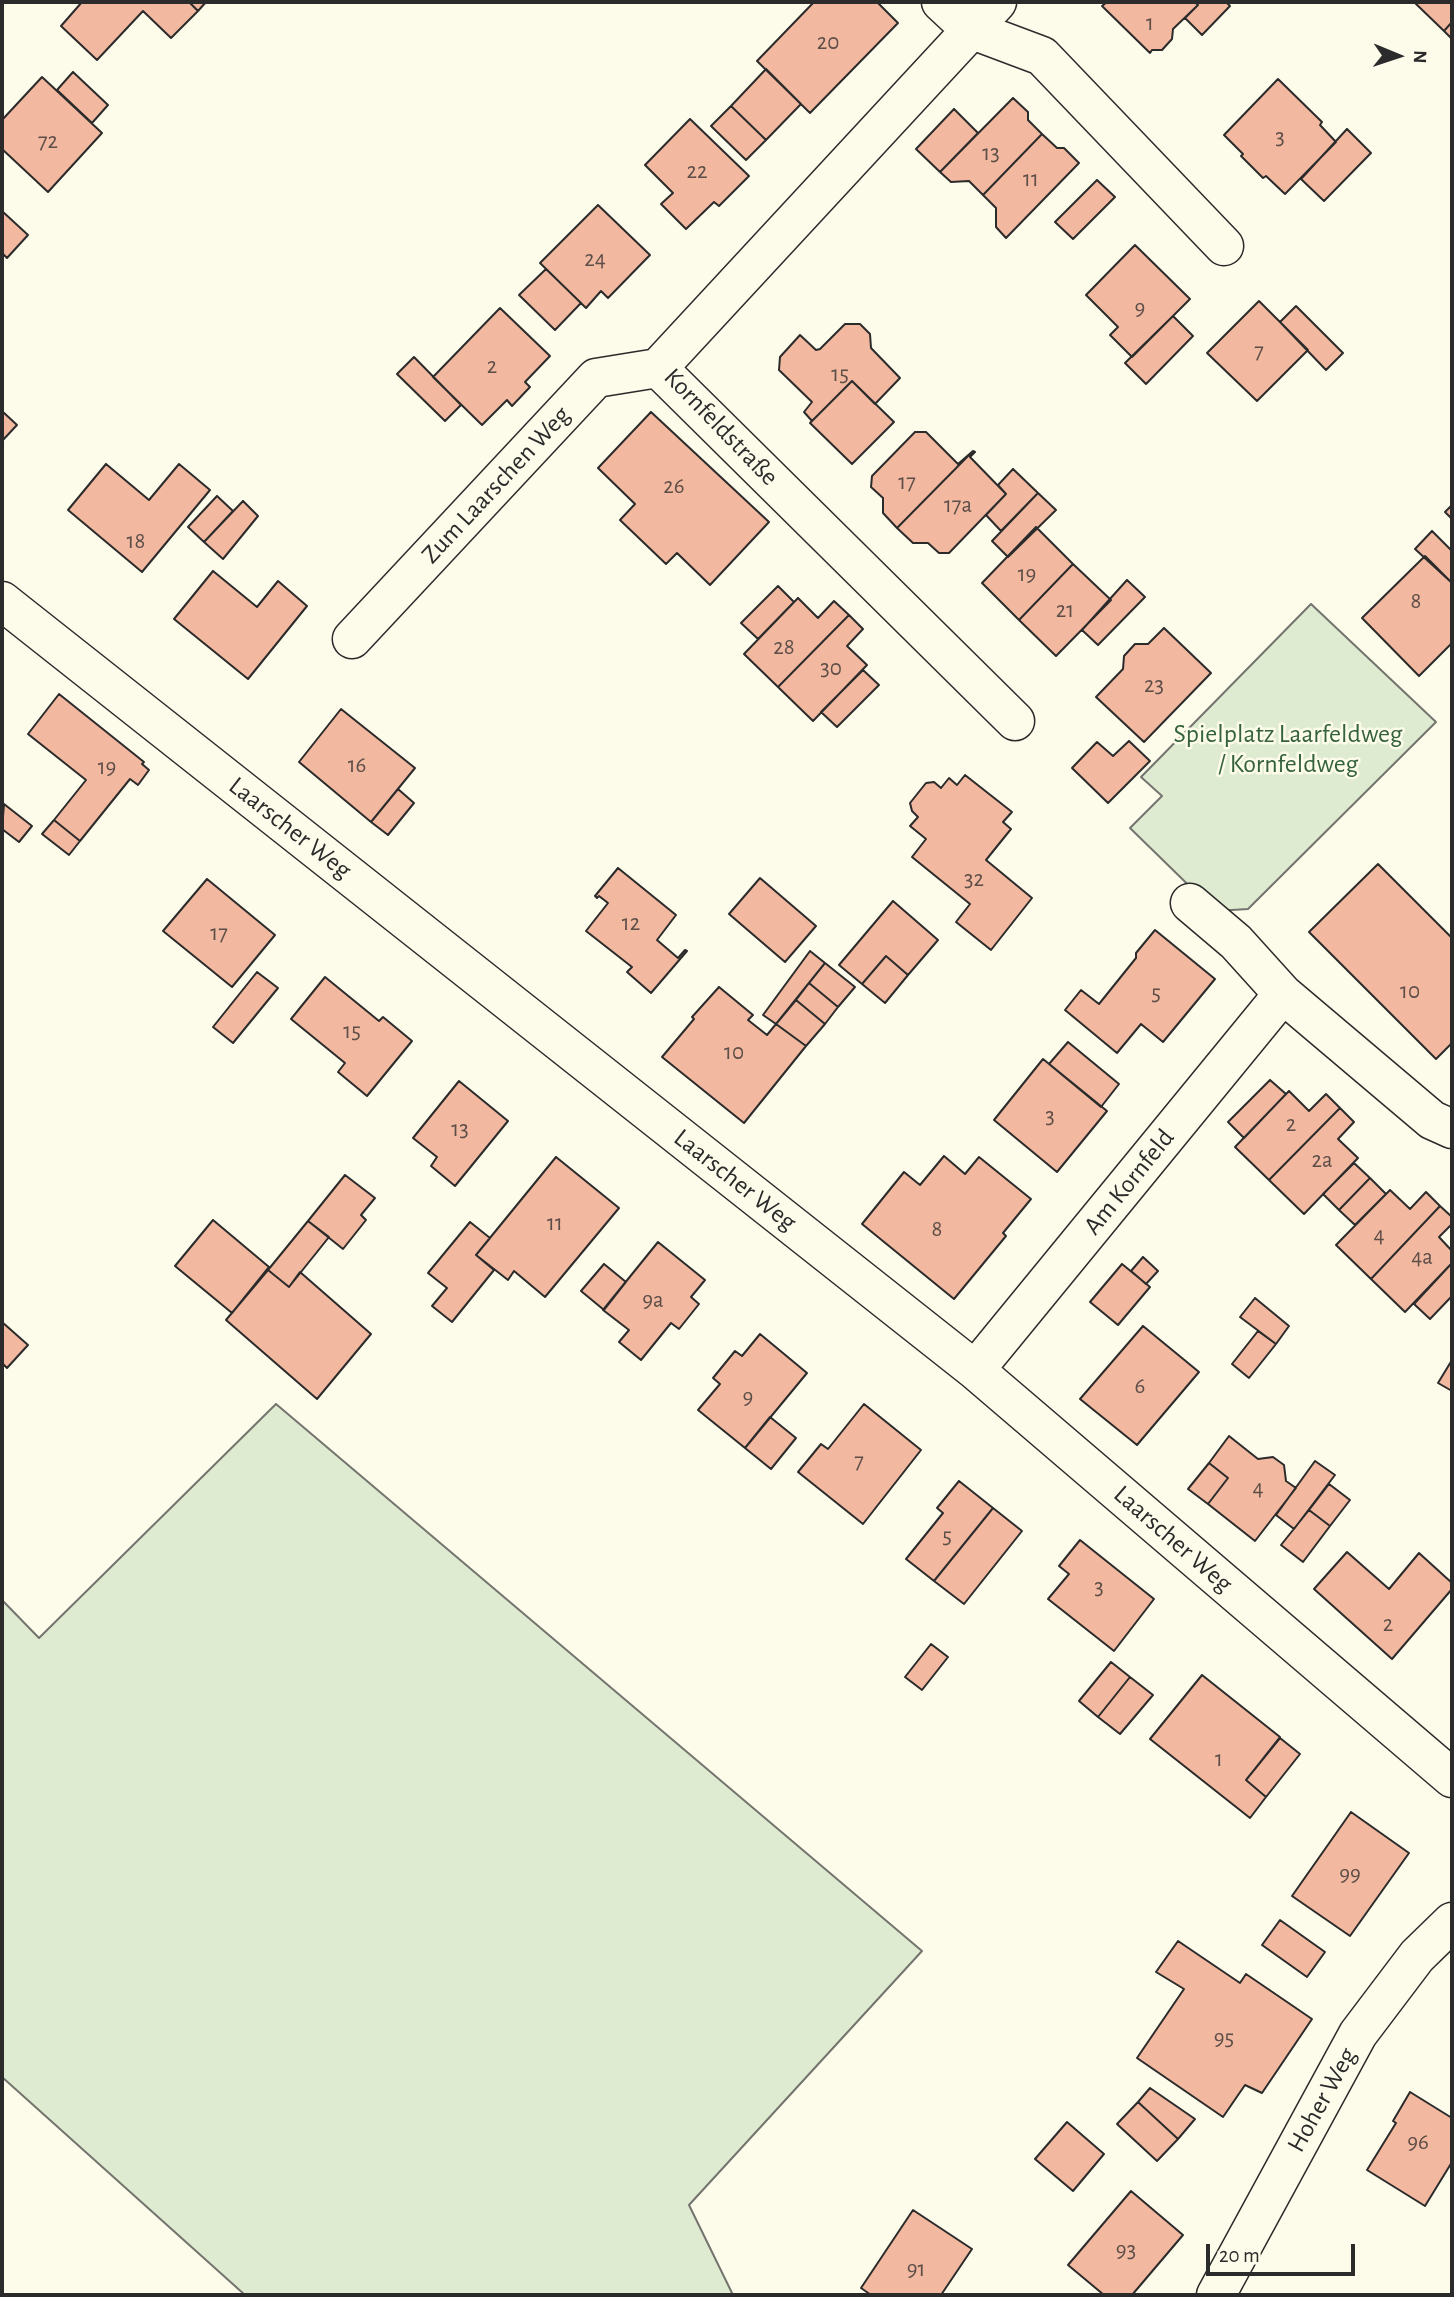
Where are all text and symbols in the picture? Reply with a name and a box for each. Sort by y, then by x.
house number: 1 [1146,9,1154,37]
north arrow [1363,21,1433,91]
house number: 20 [817,28,839,56]
text: N [1410,50,1429,64]
house number: 3 [1275,123,1285,151]
house number: 72 [38,127,58,155]
house number: 13 [982,139,1000,167]
house number: 22 [687,157,707,185]
house number: 11 [1023,165,1039,193]
house number: 24 [584,245,606,273]
house number: 9 [1135,294,1145,322]
house number: 7 [1254,337,1264,365]
house number: 2 [487,352,497,380]
house number: 15 [831,360,849,388]
street label: Kornfeldstraße [657,362,785,492]
street label: Zum Laarschen Weg [415,400,577,570]
house number: 17 [898,468,916,496]
house number: 26 [663,472,685,500]
house number: 17a [944,491,972,519]
house number: 18 [127,527,145,555]
house number: 19 [1018,560,1036,588]
house number: 8 [1411,587,1421,615]
house number: 21 [1056,596,1074,624]
house number: 28 [773,633,795,661]
house number: 30 [820,654,842,682]
house number: 23 [1144,671,1164,699]
park label: Spielplatz Laarfeldweg / Kornfeldweg [1174,718,1402,780]
house number: 16 [348,751,366,779]
house number: 19 [98,753,116,781]
street label: Laarscher Weg [222,770,358,886]
house number: 32 [964,865,984,893]
house number: 12 [622,909,640,937]
house number: 17 [210,919,228,947]
house number: 10 [1400,977,1420,1005]
house number: 5 [1151,979,1161,1007]
house number: 15 [343,1017,361,1045]
house number: 10 [724,1038,744,1066]
house number: 3 [1045,1102,1055,1130]
house number: 2 [1286,1110,1296,1138]
house number: 13 [451,1115,469,1143]
street label: Laarscher Weg [667,1122,803,1238]
street label: Am Kornfeld [1077,1123,1181,1241]
house number: 2a [1311,1146,1333,1174]
house number: 11 [547,1209,563,1237]
house number: 8 [932,1215,942,1243]
house number: 4 [1373,1221,1385,1249]
house number: 4a [1411,1243,1433,1271]
house number: 9a [642,1286,664,1314]
house number: 6 [1135,1372,1145,1400]
house number: 9 [743,1383,753,1411]
house number: 7 [854,1447,864,1475]
house number: 4 [1252,1474,1264,1502]
street label: Laarscher Weg [1107,1479,1239,1599]
house number: 5 [942,1522,952,1550]
house number: 3 [1094,1573,1104,1601]
house number: 2 [1383,1610,1393,1638]
house number: 1 [1215,1745,1223,1773]
house number: 99 [1339,1860,1361,1888]
house number: 95 [1214,2024,1234,2052]
street label: Hoher Weg [1281,2042,1363,2158]
house number: 96 [1407,2128,1429,2156]
scale bar [1209,2230,1358,2274]
house number: 93 [1116,2236,1136,2264]
text: 20 m [1219,2245,1260,2266]
house number: 91 [907,2255,925,2283]

